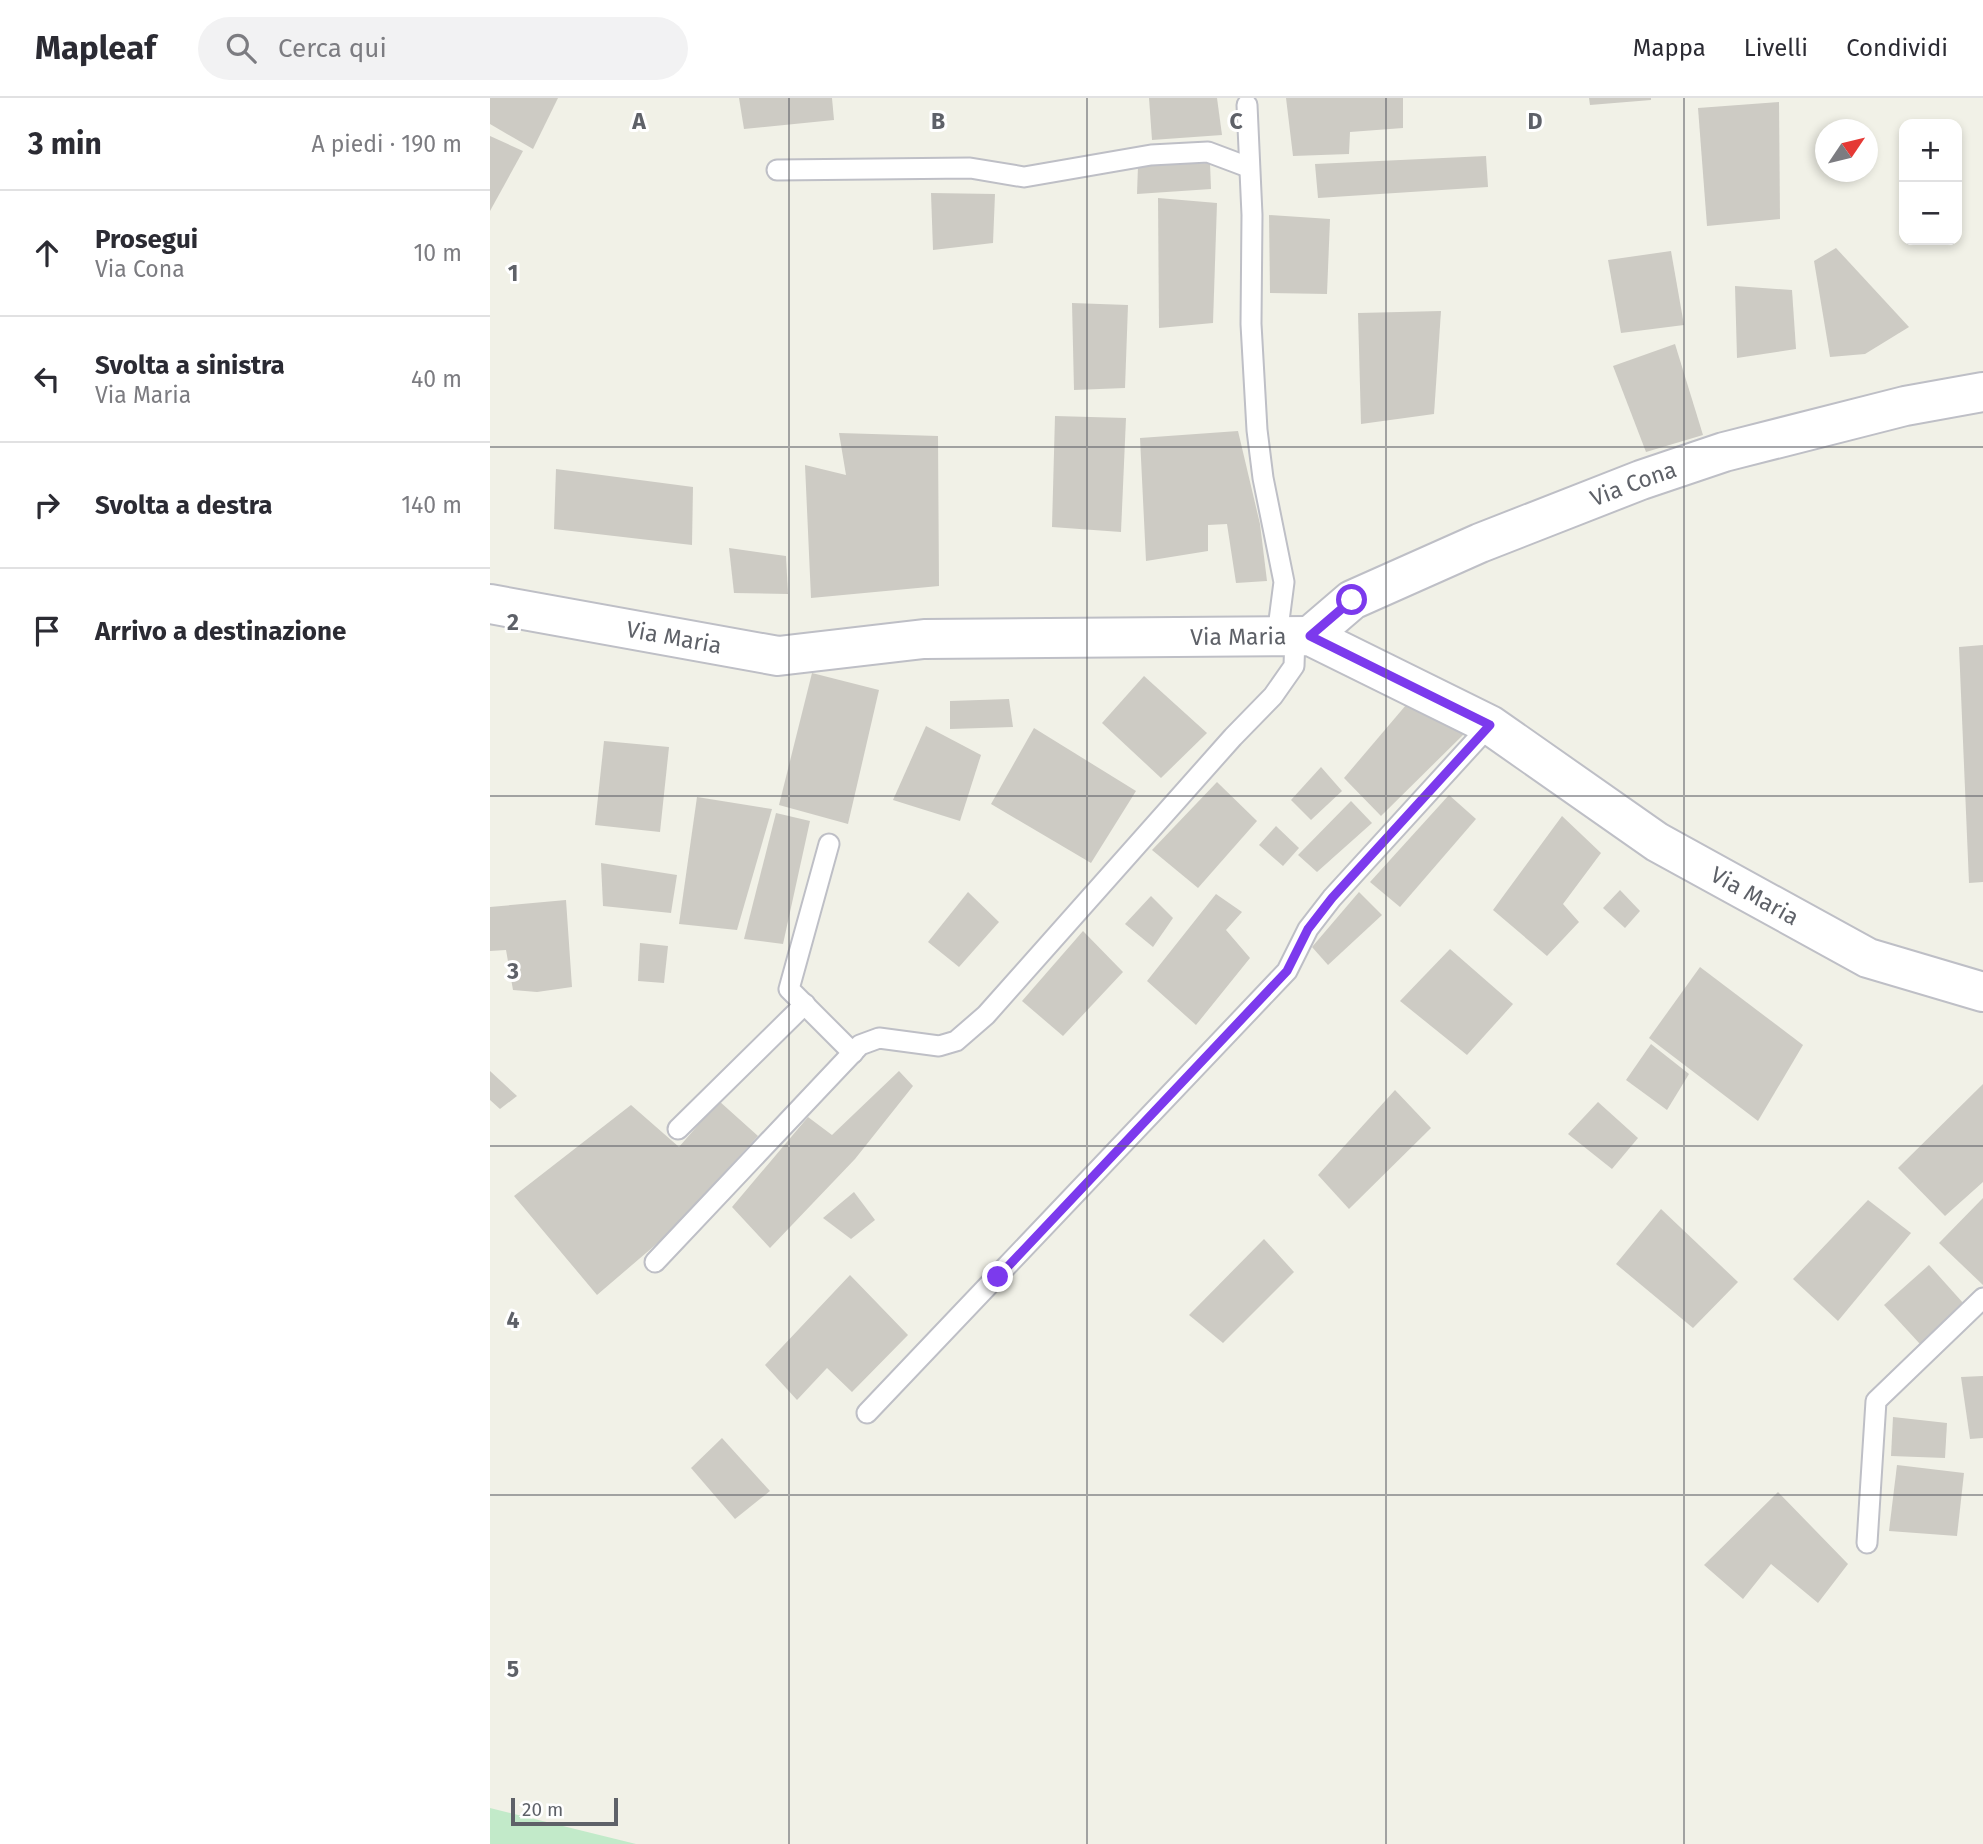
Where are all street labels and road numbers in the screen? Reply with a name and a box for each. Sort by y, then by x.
street label: Via Cona [1586,455,1680,512]
street label: Via Maria [624,615,724,660]
street label: Via Maria [1190,622,1287,651]
street label: Via Maria [1706,860,1804,931]

